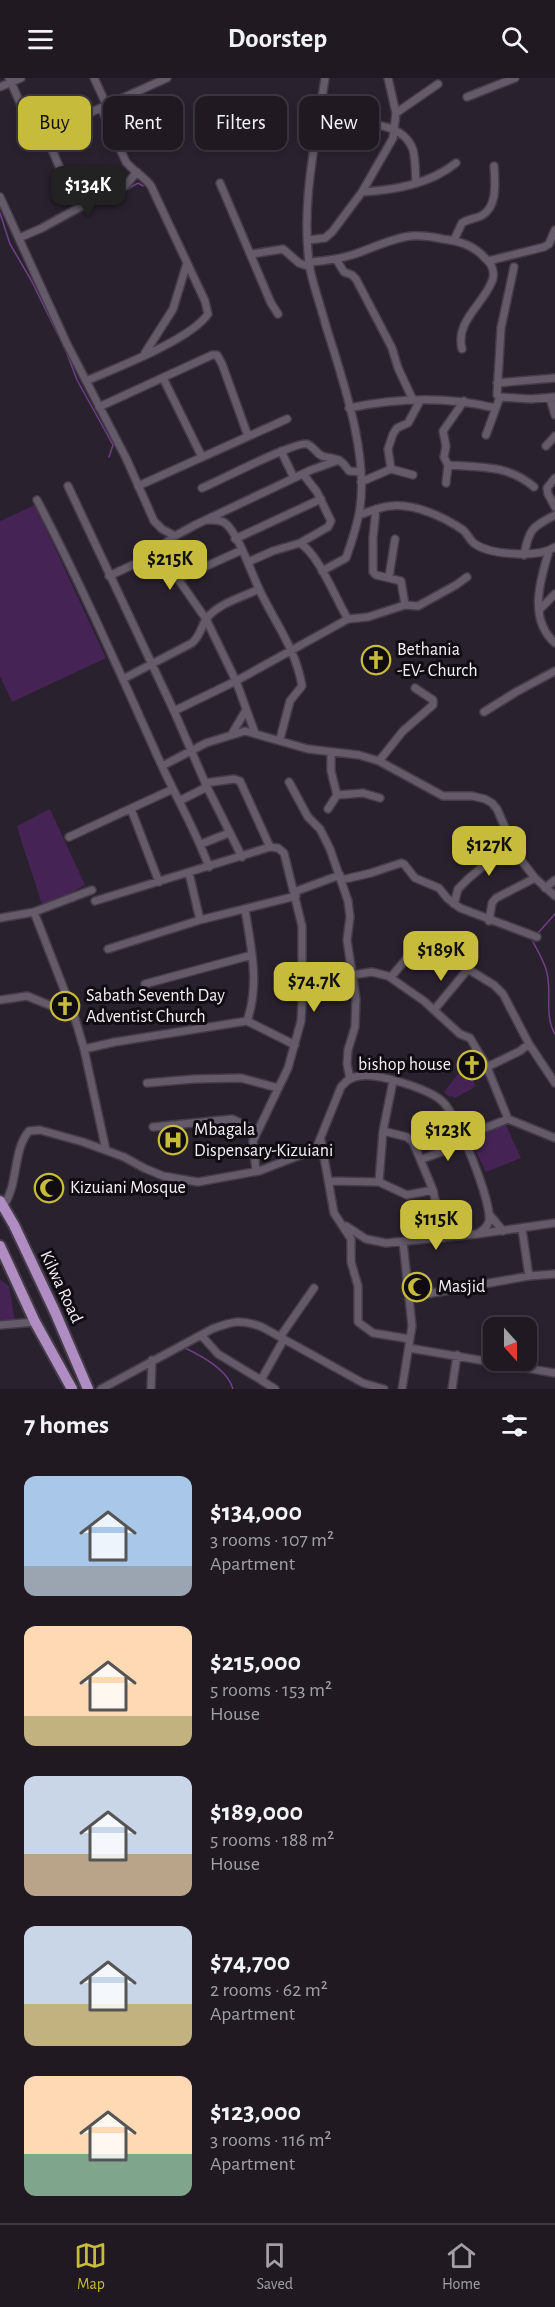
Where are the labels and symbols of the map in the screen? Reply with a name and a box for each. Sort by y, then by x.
pin: $134K [46,166,130,217]
pin: $215K [128,540,212,591]
place label: Bethania -EV- Church [397,641,478,680]
church icon: Bethania -EV- Church [360,644,392,676]
pin: $127K [447,826,531,877]
pin: $189K [399,931,483,982]
pin: $74.7K [265,962,363,1013]
place label: Sabath Seventh Day Adventist Church [86,987,225,1026]
church icon: Sabath Seventh Day Adventist Church [49,990,81,1022]
church icon: bishop house [456,1049,488,1081]
place label: bishop house [358,1056,451,1074]
pin: $123K [406,1111,490,1162]
place label: Mbagala Dispensary-Kizuiani [194,1121,333,1160]
hospital icon: Mbagala Dispensary-Kizuiani [157,1124,189,1156]
mosque icon: Kizuiani Mosque [33,1172,65,1204]
place label: Kizuiani Mosque [70,1179,186,1197]
pin: $115K [394,1200,478,1251]
street label: Kilwa Road [36,1248,86,1326]
mosque icon: Masjid [401,1271,433,1303]
place label: Masjid [438,1278,485,1296]
north arrow [483,1317,537,1371]

